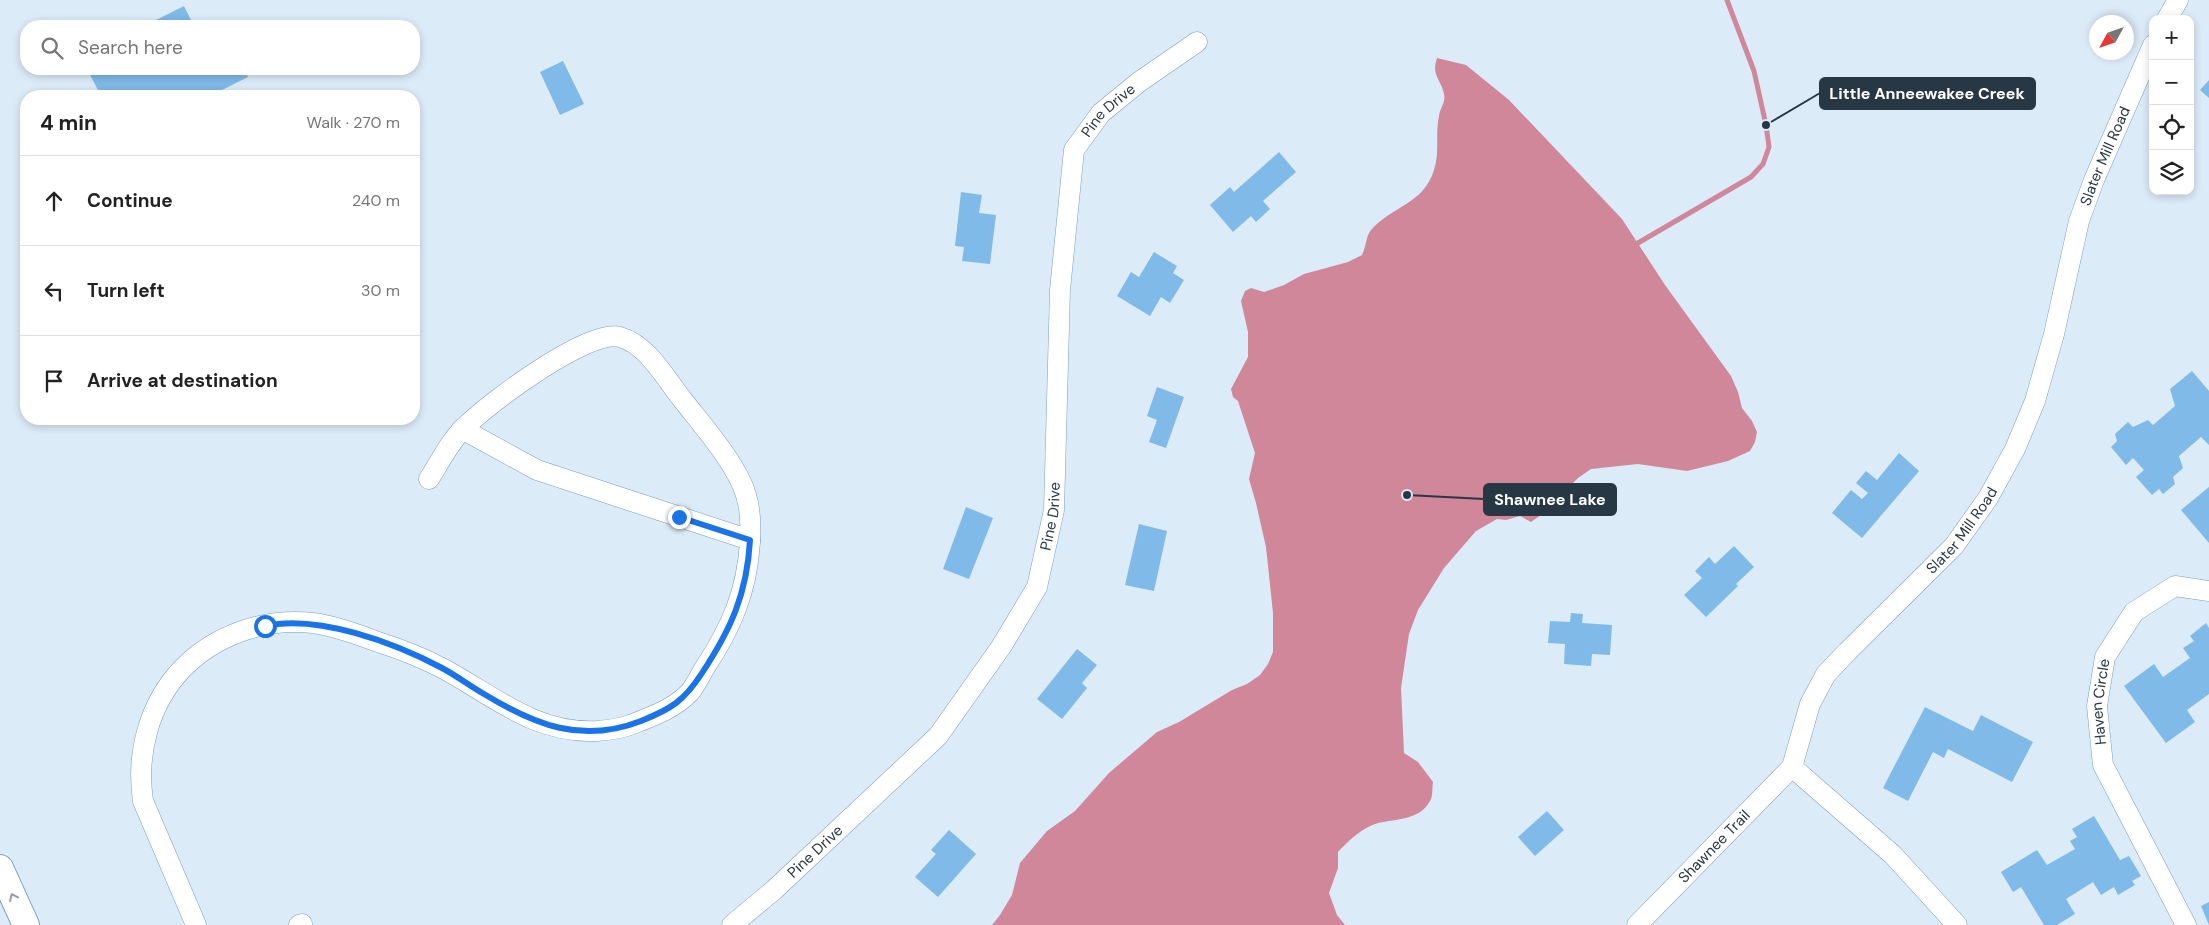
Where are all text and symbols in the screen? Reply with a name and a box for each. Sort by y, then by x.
north arrow [2089,15,2134,60]
map controls [2149,15,2194,195]
button: + [2149,15,2194,60]
search box [20,20,420,75]
icon: search [38,34,66,62]
text: Search here [78,35,183,60]
button: − [2149,60,2194,105]
callout: Little Anneewakee Creek [1820,78,2035,109]
street label: Pine Drive [1077,79,1139,141]
text: Little Anneewakee Creek [1829,83,2025,104]
street label: Slater Mill Road [2075,103,2135,208]
button: locate [2149,105,2194,150]
text: 4 min [40,109,97,137]
text: Walk · 270 m [307,112,400,133]
button: layers [2149,150,2194,195]
icon: ahead [40,187,68,215]
text: Continue [87,188,173,213]
text: 240 m [352,190,400,211]
icon: left [40,277,68,305]
text: Turn left [87,278,165,303]
text: 30 m [361,280,400,301]
icon: arrive [40,367,68,395]
text: Arrive at destination [87,368,278,393]
street label: Pine Drive [1035,482,1065,552]
street label: Slater Mill Road [1922,483,2002,578]
callout: Shawnee Lake [1484,484,1616,515]
text: Shawnee Lake [1494,489,1606,510]
route end [668,506,691,529]
route start [254,615,277,638]
street label: Haven Circle [2087,657,2115,746]
street label: Shawnee Trail [1674,806,1754,887]
street label: Pine Drive [783,821,847,882]
one-way arrow [9,893,19,902]

